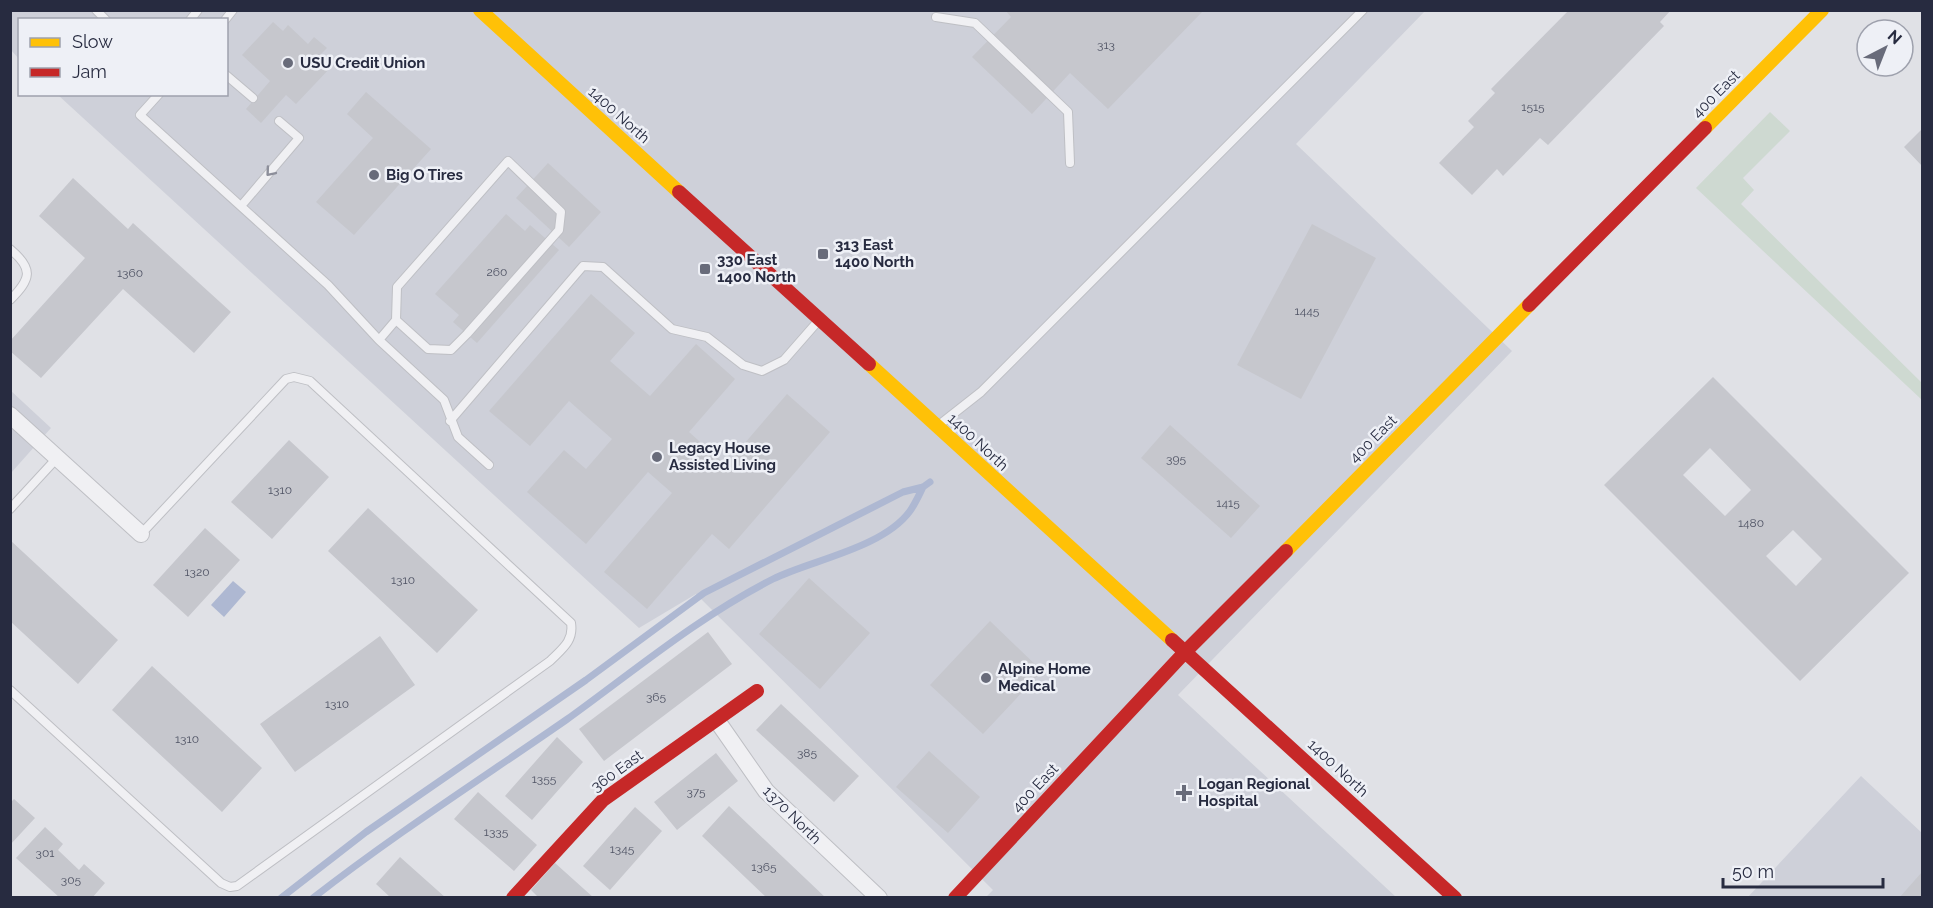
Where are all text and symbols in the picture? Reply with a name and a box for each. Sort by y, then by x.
legend [18,18,228,96]
north arrow [1855,18,1915,78]
text: N [1884,26,1906,48]
text: Slow [72,31,113,52]
house number: 313 [1097,38,1115,52]
place label: USU Credit Union [300,54,425,72]
marker: USU Credit Union [281,56,295,70]
text: Jam [72,61,107,82]
street label: 400 East [1688,66,1744,122]
street label: 1400 North [585,83,653,147]
house number: 1515 [1521,100,1545,114]
one-way arrow [266,165,277,176]
place label: Big O Tires [386,166,463,184]
marker: Big O Tires [367,168,381,182]
place label: 313 East 1400 North [835,236,914,271]
marker: 313 East 1400 North [816,247,830,261]
place label: 330 East 1400 North [717,251,796,286]
marker: 330 East 1400 North [698,262,712,276]
house number: 260 [487,265,507,279]
house number: 1360 [117,266,143,280]
house number: 1445 [1295,304,1320,318]
street label: 1400 North [944,409,1012,475]
street label: 400 East [1345,411,1401,467]
place label: Legacy House Assisted Living [669,439,776,474]
marker: Legacy House Assisted Living [650,450,664,464]
house number: 395 [1166,452,1186,466]
house number: 1310 [268,483,292,497]
house number: 1415 [1216,496,1240,510]
house number: 1480 [1738,516,1764,530]
house number: 1320 [184,565,210,579]
house number: 1310 [391,573,415,587]
place label: Alpine Home Medical [998,660,1091,695]
marker: Alpine Home Medical [979,671,993,685]
house number: 365 [646,690,667,704]
house number: 1310 [325,697,349,711]
house number: 1310 [175,732,199,746]
street label: 1400 North [1304,735,1372,801]
street label: 360 East [588,746,646,796]
house number: 385 [797,746,817,760]
street label: 400 East [1008,760,1062,816]
house number: 1355 [532,772,557,786]
place label: Logan Regional Hospital [1198,775,1310,810]
street label: 1370 North [759,782,825,848]
marker: Logan Regional Hospital [1175,784,1193,802]
house number: 375 [686,785,706,799]
house number: 1335 [484,825,509,839]
house number: 1345 [610,842,635,856]
house number: 301 [36,846,54,860]
scale bar [1723,851,1884,889]
house number: 1365 [751,860,777,874]
text: 50 m [1732,861,1774,882]
house number: 305 [61,873,82,887]

